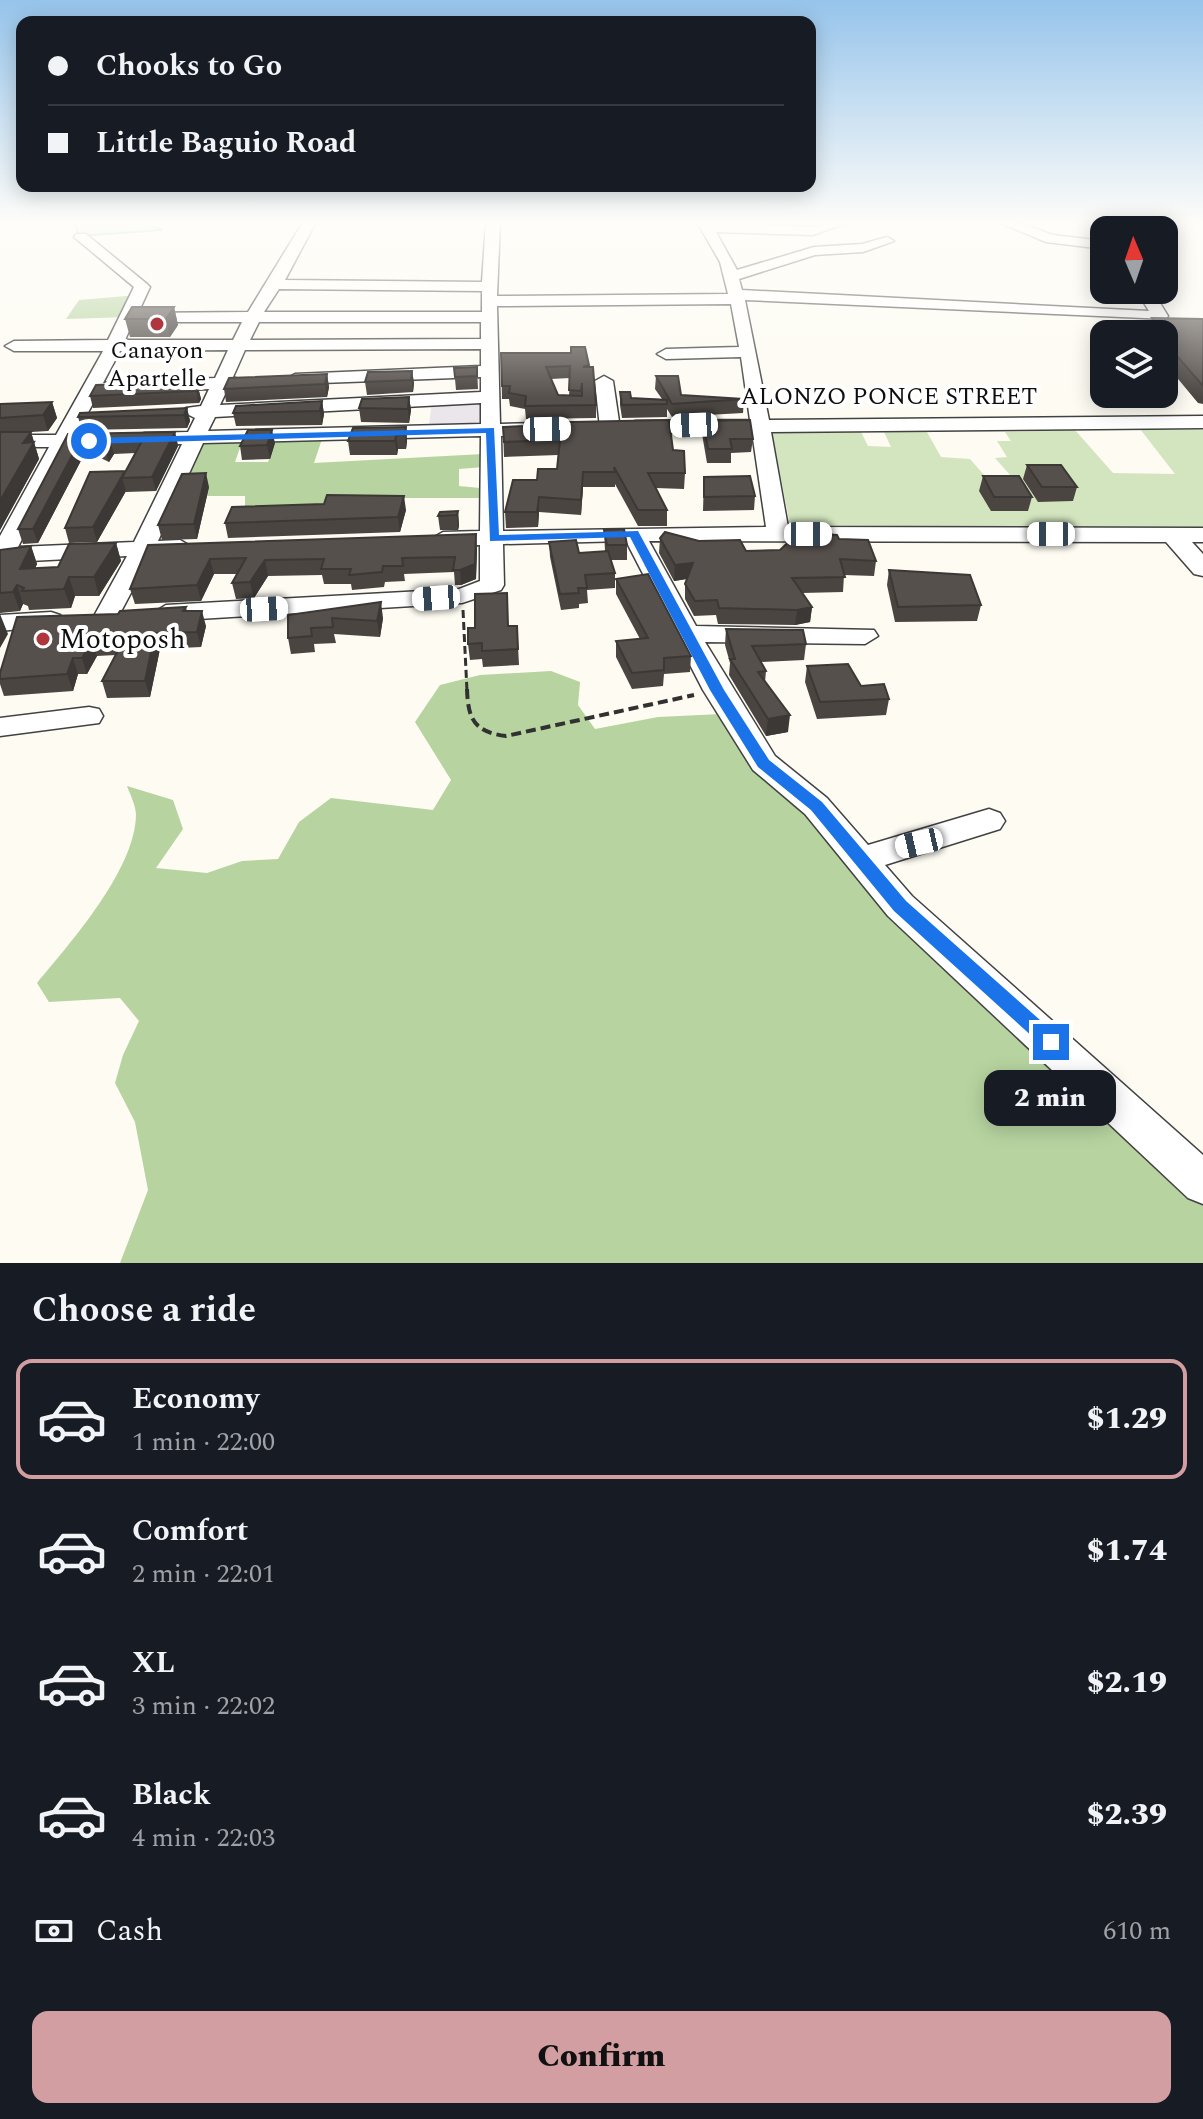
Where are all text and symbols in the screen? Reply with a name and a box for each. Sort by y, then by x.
text: Chooks to Go [96,43,282,89]
text: Little Baguio Road [96,120,357,166]
north arrow [1090,216,1178,304]
map controls [1090,216,1178,408]
marker: Canayon Apartelle [148,315,166,333]
button: layers [1090,320,1178,408]
place label: Canayon Apartelle [108,333,206,397]
street label: ALONZO PONCE STREET [740,379,1038,415]
car [670,412,718,438]
car [523,417,571,441]
route start [71,423,107,459]
car [784,522,832,546]
car [1027,522,1075,546]
car [411,584,461,612]
car [239,596,289,622]
place label: Motoposh [59,618,186,661]
marker: Motoposh [34,630,52,648]
car [893,826,945,860]
route end [1033,1024,1069,1060]
callout: 2 min [985,1070,1117,1126]
text: 2 min [1014,1078,1086,1118]
text: Choose a ride [32,1283,256,1338]
text: Economy [132,1376,259,1422]
icon: car [36,1383,108,1455]
text: $1.29 [1087,1396,1167,1442]
text: 1 min · 22:00 [132,1422,275,1462]
text: Comfort [132,1508,248,1554]
icon: car [36,1515,108,1587]
text: $1.74 [1087,1528,1167,1574]
text: 2 min · 22:01 [132,1554,275,1594]
text: XL [132,1640,175,1686]
icon: car [36,1647,108,1719]
text: $2.19 [1087,1660,1167,1706]
text: 3 min · 22:02 [132,1686,275,1726]
text: Black [132,1772,211,1818]
icon: car [36,1779,108,1851]
text: $2.39 [1087,1792,1167,1838]
text: 4 min · 22:03 [132,1818,275,1858]
text: Cash [96,1908,163,1954]
icon: cash [32,1909,76,1953]
text: 610 m [1103,1911,1171,1951]
button: Confirm [32,2011,1171,2103]

